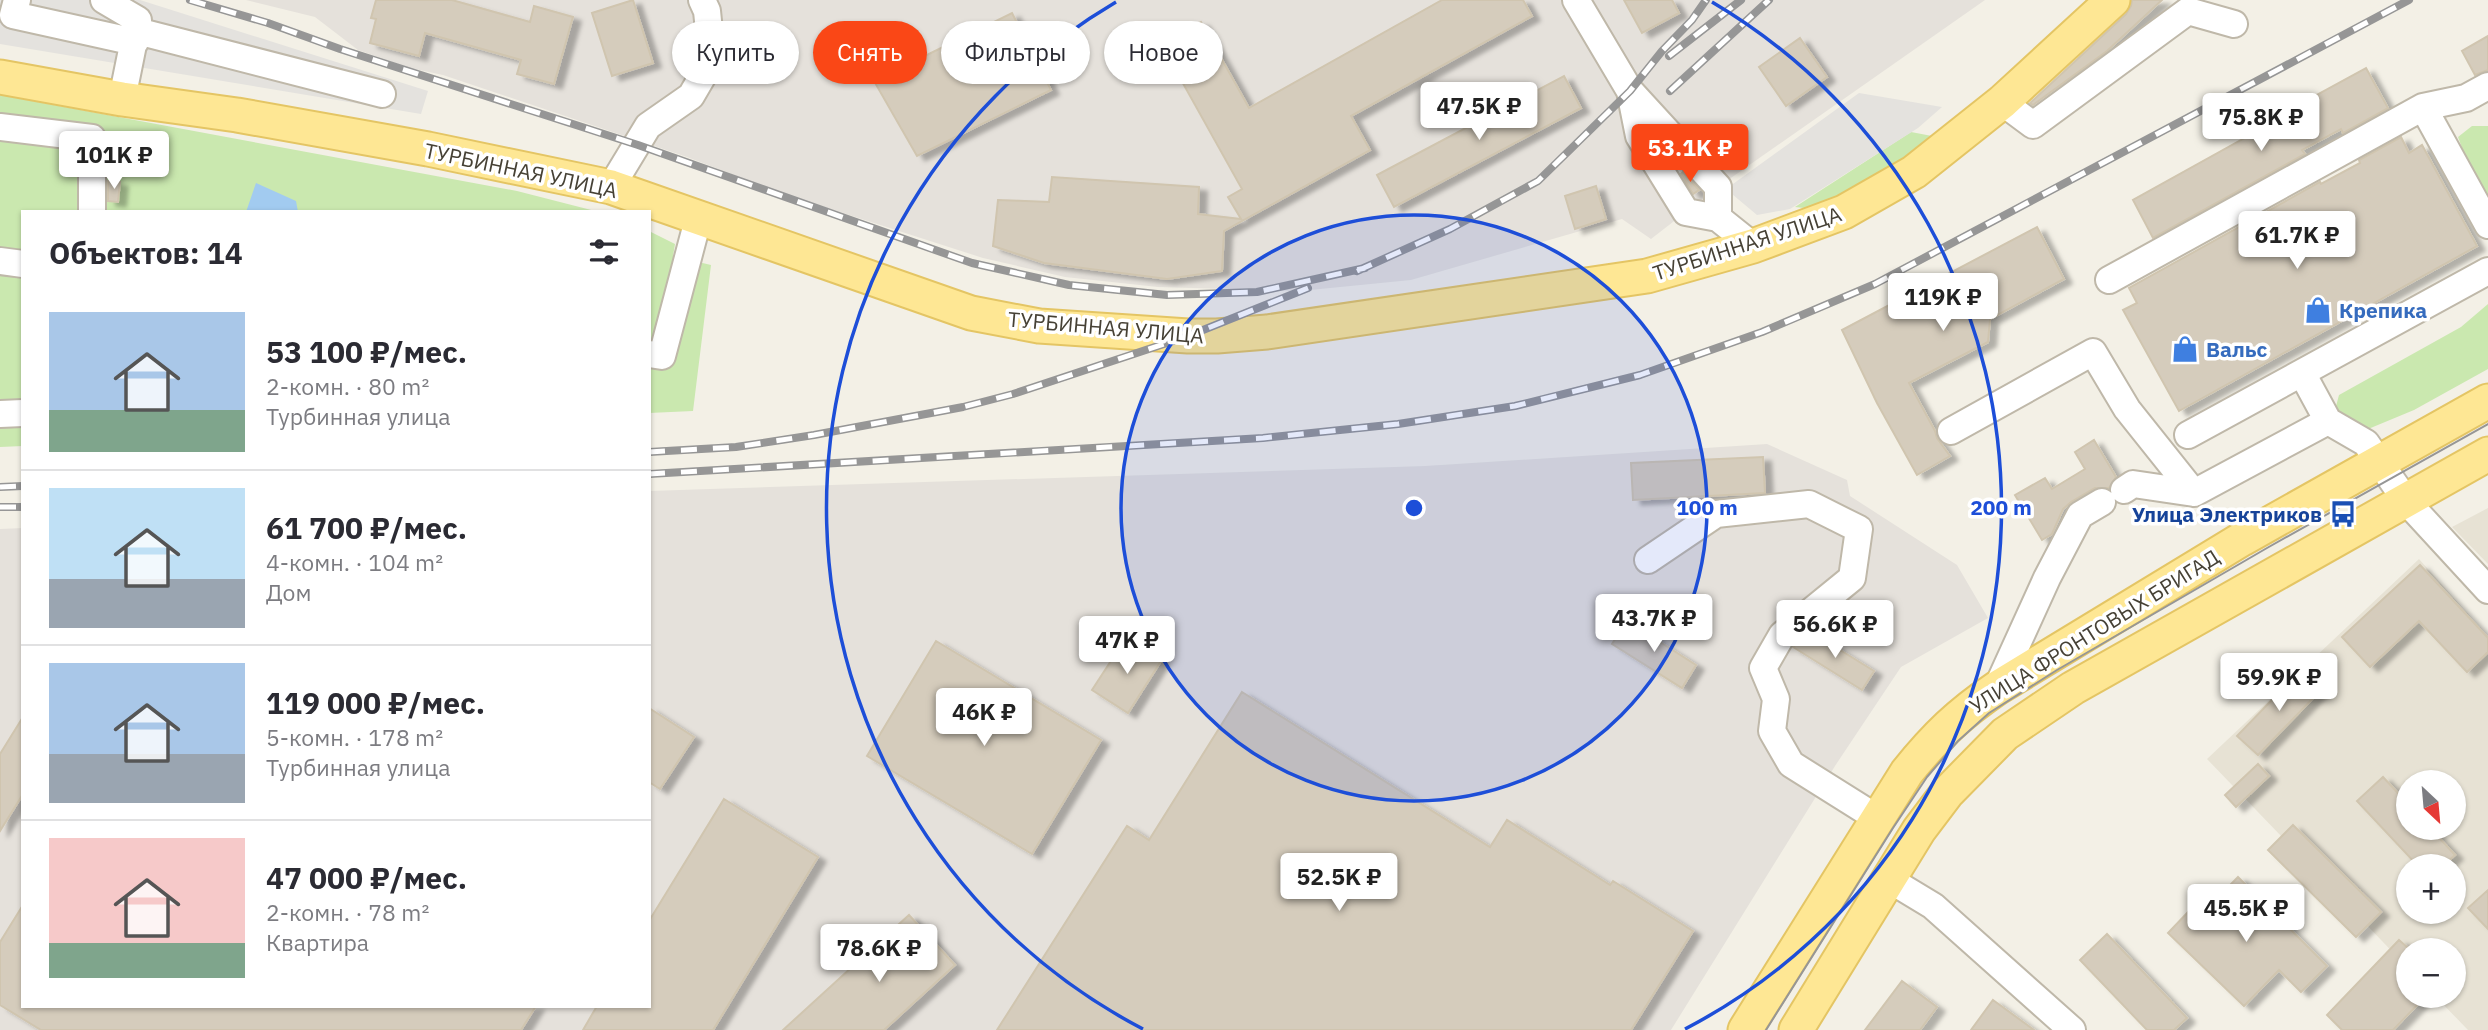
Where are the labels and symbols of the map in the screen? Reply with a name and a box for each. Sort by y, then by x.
pin: 47.5K ₽ [1414,82,1544,142]
pin: 75.8K ₽ [2196,94,2326,153]
pin: 53.1K ₽ [1625,124,1755,184]
pin: 101K ₽ [57,132,171,191]
street label: ТУРБИННАЯ УЛИЦА [422,136,620,204]
street label: ТУРБИННАЯ УЛИЦА [1649,199,1845,287]
pin: 61.7K ₽ [2232,212,2362,271]
pin: 119K ₽ [1886,274,2000,333]
shop icon: Крепика [2303,295,2333,325]
place label: Крепика [2339,296,2427,324]
street label: ТУРБИННАЯ УЛИЦА [1007,304,1205,350]
shop icon: Вальс [2170,334,2200,364]
place label: Вальс [2206,335,2268,363]
text: 100 m [1676,493,1738,521]
text: 200 m [1970,493,2032,521]
centre of rings [1402,496,1426,520]
bus stop icon: Улица Электриков [2328,499,2358,529]
place label: Улица Электриков [2132,500,2322,528]
street label: УЛИЦА ФРОНТОВЫХ БРИГАД [1964,542,2224,720]
pin: 43.7K ₽ [1589,594,1719,654]
pin: 56.6K ₽ [1770,600,1900,660]
pin: 47K ₽ [1078,616,1176,676]
pin: 59.9K ₽ [2214,654,2344,713]
pin: 46K ₽ [935,688,1033,748]
north arrow [2396,770,2466,840]
pin: 52.5K ₽ [1274,853,1404,913]
pin: 45.5K ₽ [2181,884,2311,944]
pin: 78.6K ₽ [814,925,944,984]

